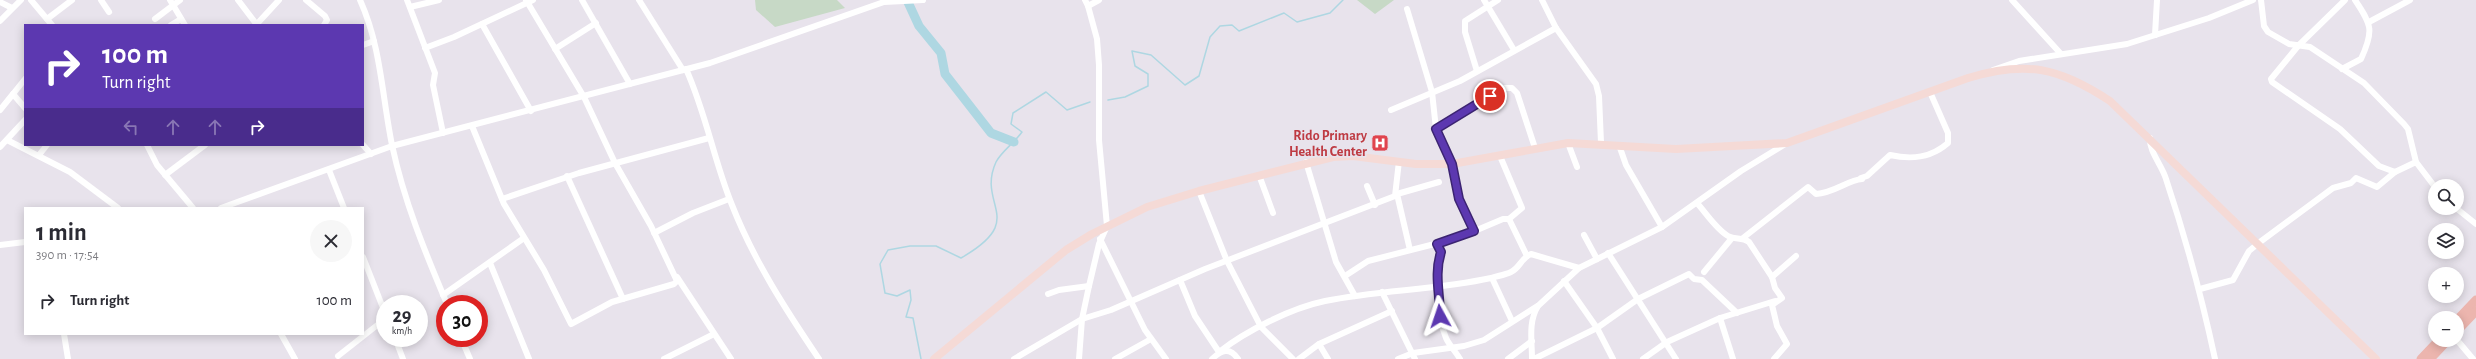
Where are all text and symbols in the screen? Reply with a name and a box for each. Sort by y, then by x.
icon: right [36,40,88,92]
text: 100 m [102,41,168,69]
text: Turn right [102,74,171,92]
pin [1473,79,1507,113]
icon: arrive [1479,85,1501,107]
icon: left [120,116,142,138]
icon: ahead [162,116,184,138]
icon: ahead [204,116,226,138]
icon: right [246,116,268,138]
place label: Rido Primary Health Center [1289,129,1368,159]
hospital icon: Rido Primary Health Center [1370,133,1390,153]
map controls [2428,179,2464,347]
button: search [2428,179,2464,215]
button: close [310,220,352,262]
text: 1 min [36,221,87,245]
button: layers [2428,223,2464,259]
text: 390 m · 17:54 [36,249,99,262]
button: + [2428,267,2464,303]
icon: right [36,290,58,312]
text: Turn right [70,293,129,308]
text: 100 m [317,293,352,308]
speed limit sign: 30 [436,295,488,347]
position arrow [1419,295,1461,337]
text: 29 [392,306,412,326]
button: − [2428,311,2464,347]
text: km/h [392,326,412,336]

